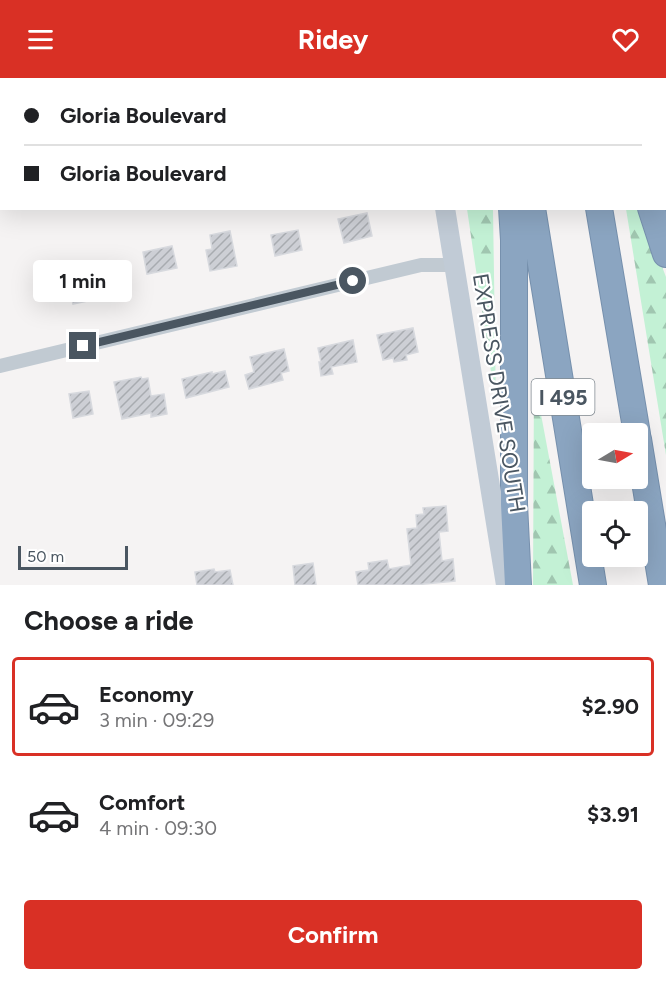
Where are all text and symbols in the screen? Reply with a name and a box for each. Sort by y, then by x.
icon: menu [24,23,57,56]
text: Ridey [298,23,368,56]
icon: heart [609,23,642,56]
text: Gloria Boulevard [60,102,227,129]
text: Gloria Boulevard [60,160,227,187]
callout: 1 min [34,259,132,301]
route start [339,267,366,294]
text: 1 min [59,269,106,293]
street label: EXPRESS DRIVE SOUTH [467,272,531,514]
route end [69,332,96,359]
road number: I 495 [532,379,594,415]
north arrow [582,423,648,489]
map controls [582,423,648,567]
button: locate [582,501,648,567]
scale bar [18,543,128,570]
text: 50 m [27,547,64,566]
text: Choose a ride [24,604,193,637]
icon: car [27,680,81,734]
text: Economy [99,681,194,708]
text: $2.90 [582,693,639,720]
text: 3 min · 09:29 [99,708,214,732]
icon: car [27,788,81,842]
text: Comfort [99,789,185,816]
text: $3.91 [587,801,639,828]
text: 4 min · 09:30 [99,816,217,840]
button: Confirm [24,900,642,969]

